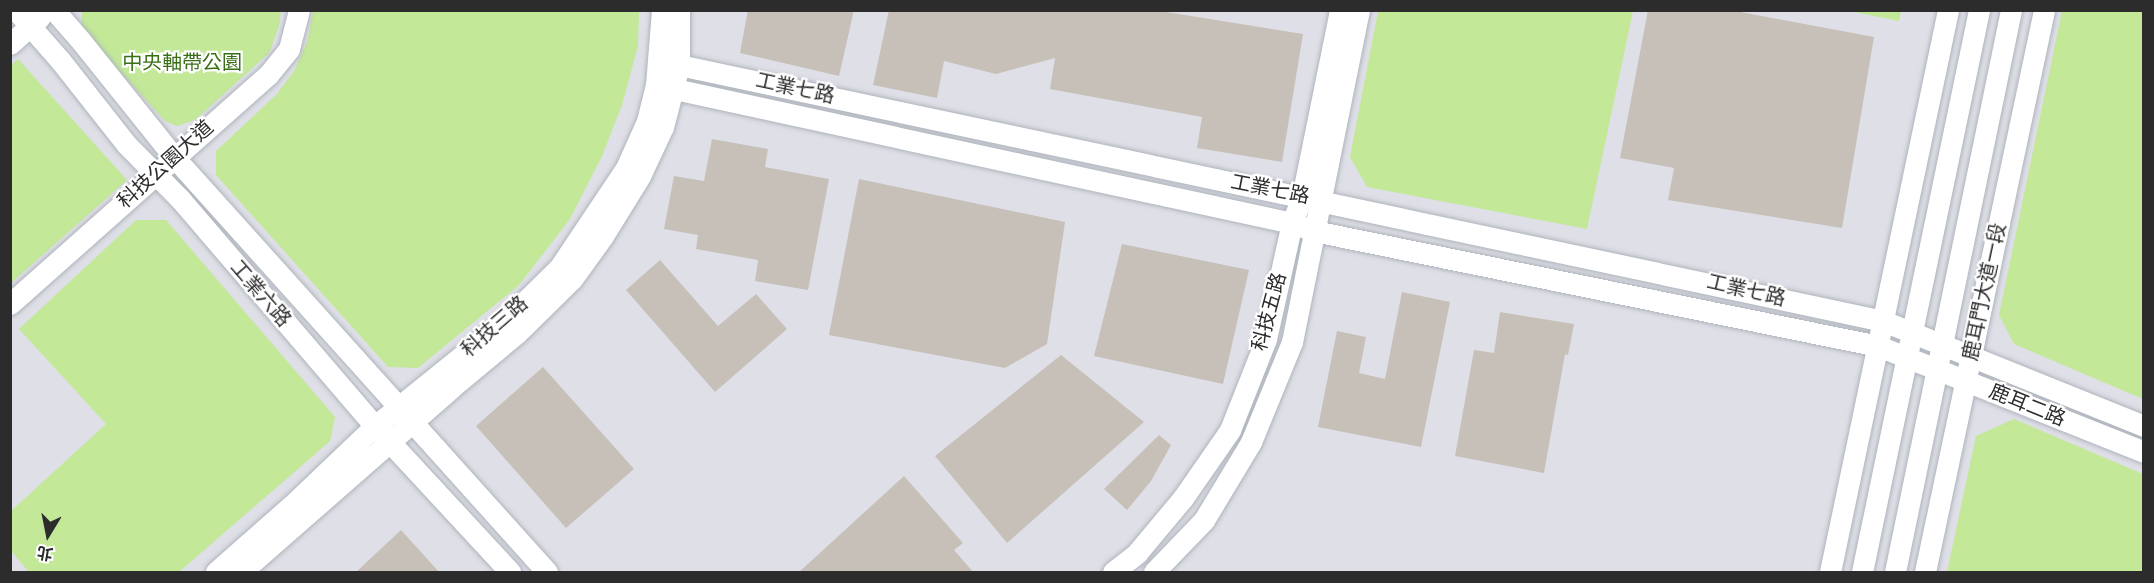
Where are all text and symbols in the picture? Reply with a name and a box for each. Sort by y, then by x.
park label: 中央軸帶公園 [122,51,242,75]
street label: 工業七路 [753,69,837,109]
street label: 科技公園大道 [113,116,219,214]
street label: 工業七路 [1228,171,1312,209]
street label: 鹿耳門大道一段 [1959,221,2011,363]
street label: 工業六路 [225,256,295,332]
street label: 科技五路 [1248,270,1292,354]
street label: 工業七路 [1704,270,1788,312]
street label: 科技三路 [457,292,533,362]
street label: 鹿耳二路 [1985,380,2069,432]
north arrow [18,505,78,565]
text: 北 [35,541,55,564]

